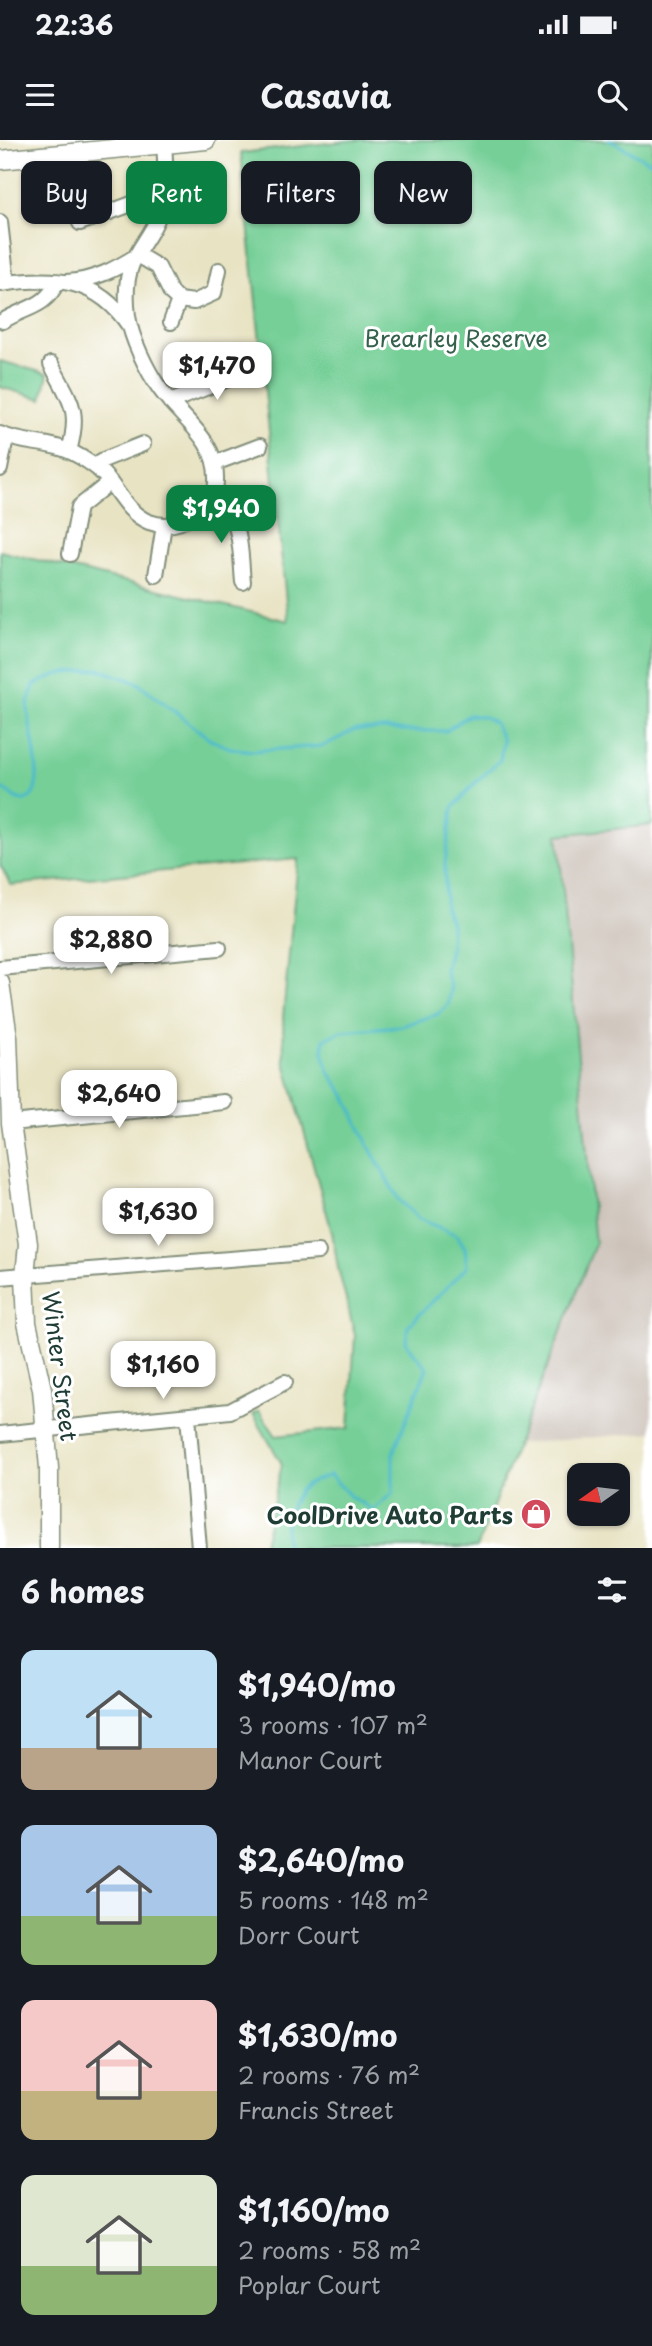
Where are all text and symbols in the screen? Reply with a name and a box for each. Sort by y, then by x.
text: 22:36 [35,5,113,44]
text: Casavia [260,71,392,119]
icon: menu [21,76,59,114]
icon: search [593,76,631,114]
chip: Buy [21,161,112,224]
chip: Rent [126,161,227,224]
chip: Filters [241,161,360,224]
chip: New [374,161,472,224]
park label: Brearley Reserve [364,320,548,355]
pin: $1,470 [160,342,274,402]
text: $1,470 [179,347,255,382]
pin: $1,940 [164,486,278,545]
text: $1,940 [182,490,260,525]
pin: $2,880 [54,916,168,976]
text: $2,880 [69,921,153,956]
pin: $2,640 [62,1070,176,1130]
text: $2,640 [77,1075,161,1110]
pin: $1,630 [101,1188,215,1248]
text: $1,630 [118,1193,198,1228]
street label: Winter Street [34,1289,88,1443]
pin: $1,160 [106,1342,220,1401]
text: $1,160 [127,1346,199,1381]
north arrow [567,1463,630,1526]
map controls [567,1463,630,1526]
place label: CoolDrive Auto Parts [266,1497,513,1532]
shop icon: CoolDrive Auto Parts [519,1497,553,1531]
text: 6 homes [21,1568,144,1613]
icon: filters [593,1571,631,1609]
text: $1,940/mo [238,1662,396,1707]
icon: home [77,1678,161,1762]
text: 3 rooms · 107 m² [238,1707,428,1742]
text: Manor Court [238,1742,382,1777]
text: $2,640/mo [238,1837,404,1882]
icon: home [77,1853,161,1937]
text: 5 rooms · 148 m² [238,1882,429,1917]
text: Dorr Court [238,1917,359,1952]
text: $1,630/mo [238,2012,398,2057]
icon: home [77,2028,161,2112]
text: 2 rooms · 76 m² [238,2057,420,2092]
text: Francis Street [238,2092,393,2127]
text: $1,160/mo [238,2187,389,2232]
icon: home [77,2203,161,2287]
text: 2 rooms · 58 m² [238,2232,421,2267]
text: Poplar Court [238,2267,381,2302]

